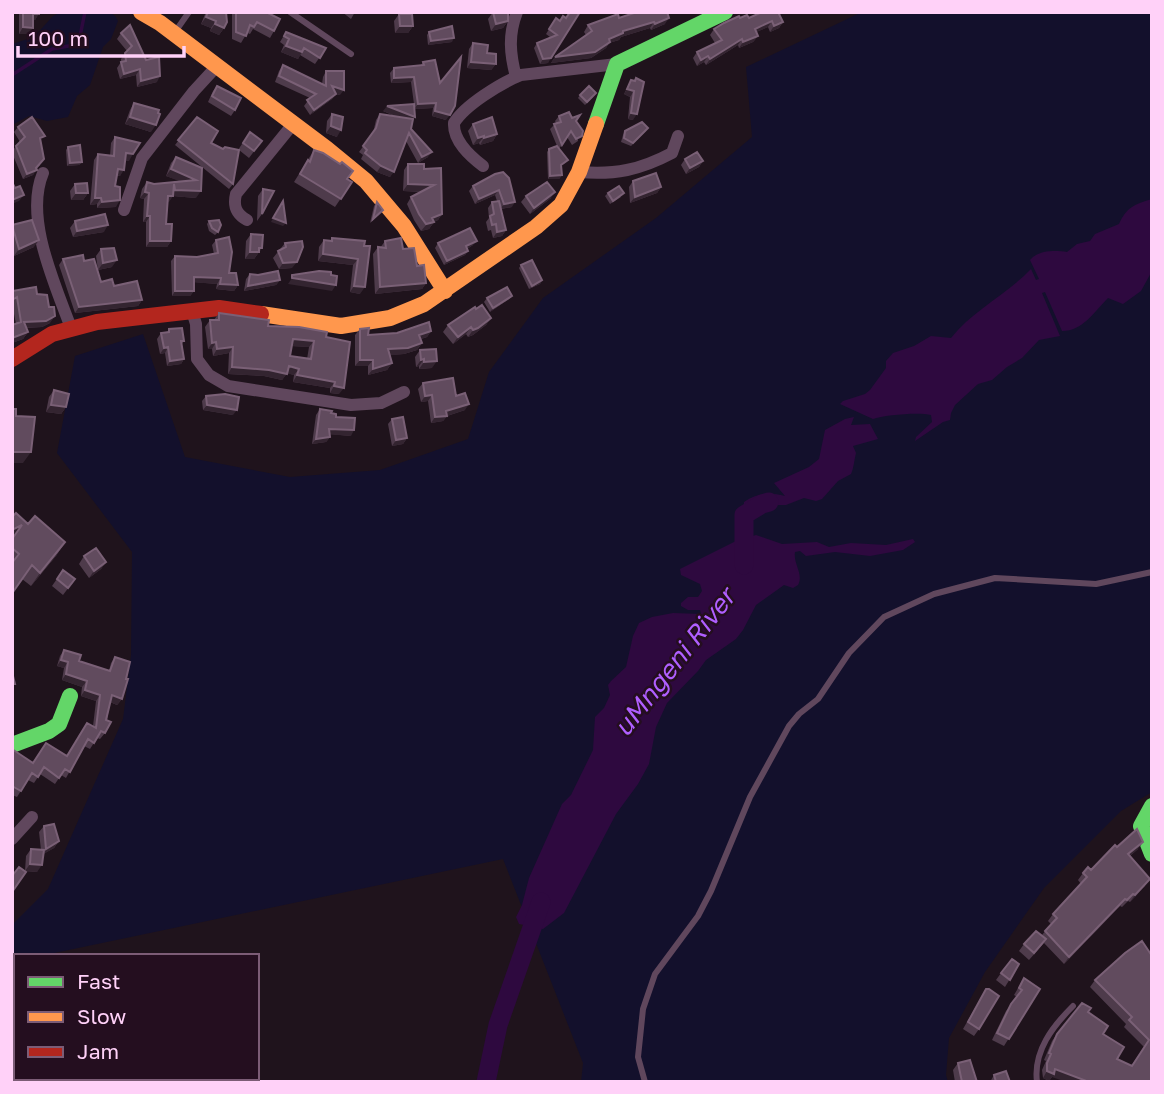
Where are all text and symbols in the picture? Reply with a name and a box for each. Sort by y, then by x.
scale bar [18,14,184,58]
text: 100 m [28,25,88,51]
water label: uMngeni River [607,579,744,742]
legend [14,954,259,1080]
text: Fast [77,968,120,994]
text: Slow [77,1003,126,1029]
text: Jam [77,1038,119,1064]

